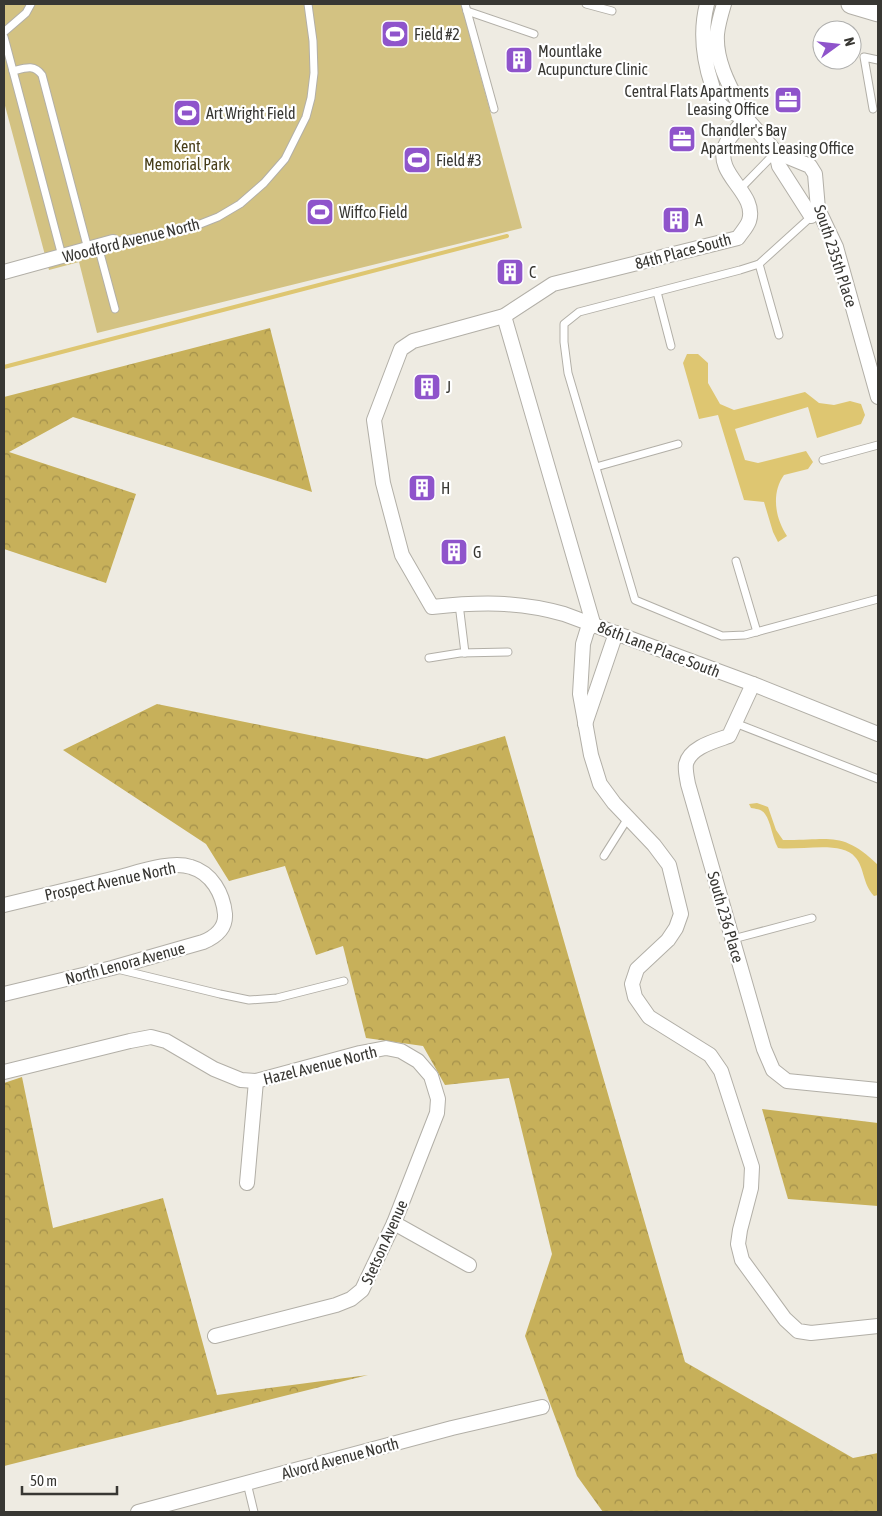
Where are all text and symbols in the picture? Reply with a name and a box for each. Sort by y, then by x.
sports icon: Field #2 [380,19,410,49]
north arrow [812,20,862,70]
place label: Field #2 [414,25,460,43]
text: N [841,36,858,48]
place label: Mountlake Acupuncture Clinic [538,42,648,79]
building icon: Mountlake Acupuncture Clinic [504,45,534,75]
place label: Central Flats Apartments Leasing Office [624,82,769,119]
office icon: Central Flats Apartments Leasing Office [773,85,803,115]
sports icon: Art Wright Field [172,98,202,128]
place label: Art Wright Field [206,104,296,123]
place label: Chandler's Bay Apartments Leasing Office [701,121,854,158]
office icon: Chandler's Bay Apartments Leasing Office [667,124,697,154]
park label: Kent Memorial Park [144,137,230,173]
sports icon: Field #3 [402,145,432,175]
place label: Field #3 [436,151,482,169]
sports icon: Wiffco Field [305,197,335,227]
place label: Wiffco Field [339,203,408,221]
street label: South 235th Place [811,203,861,309]
building icon: A [661,205,691,235]
place label: A [695,211,703,229]
street label: Woodford Avenue North [61,214,201,266]
street label: 84th Place South [633,230,733,272]
building icon: C [495,257,525,287]
place label: C [529,263,536,281]
building icon: J [412,372,442,402]
place label: J [446,378,451,396]
building icon: H [407,473,437,503]
place label: H [441,479,450,497]
building icon: G [439,537,469,567]
place label: G [473,543,481,561]
street label: 86th Lane Place South [595,617,723,681]
street label: Prospect Avenue North [43,858,177,905]
street label: South 236 Place [704,869,748,965]
street label: North Lenora Avenue [63,938,187,988]
street label: Hazel Avenue North [261,1042,379,1088]
street label: Stetson Avenue [357,1197,411,1287]
street label: Alvord Avenue North [279,1434,401,1482]
scale bar [22,1464,118,1496]
text: 50 m [30,1472,57,1489]

